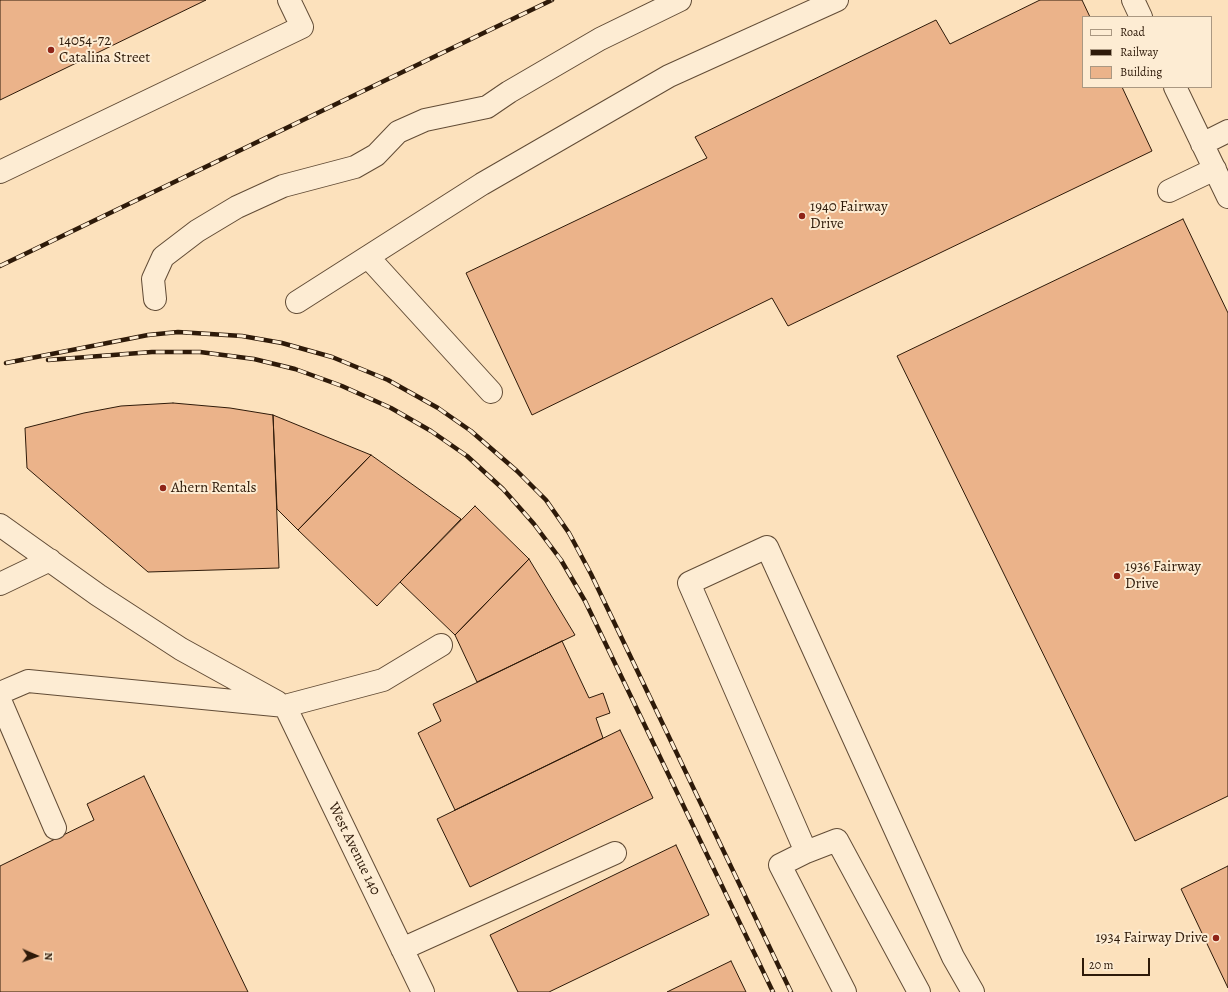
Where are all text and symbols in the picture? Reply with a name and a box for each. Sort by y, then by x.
legend [1082,16,1212,88]
text: Road [1120,24,1145,40]
place label: 14054-72 Catalina Street [59,32,150,67]
text: Railway [1120,44,1158,60]
marker: 14054-72 Catalina Street [46,45,56,55]
text: Building [1120,64,1162,80]
place label: 1940 Fairway Drive [810,198,888,233]
marker: 1940 Fairway Drive [797,211,807,221]
place label: Ahern Rentals [171,479,256,497]
marker: Ahern Rentals [158,483,168,493]
place label: 1936 Fairway Drive [1125,558,1201,593]
marker: 1936 Fairway Drive [1112,571,1122,581]
street label: West Avenue 140 [324,800,384,898]
place label: 1934 Fairway Drive [1095,929,1208,947]
marker: 1934 Fairway Drive [1211,933,1221,943]
north arrow [16,936,56,976]
scale bar [1084,950,1152,976]
text: N [41,952,56,961]
text: 20 m [1089,957,1113,973]

